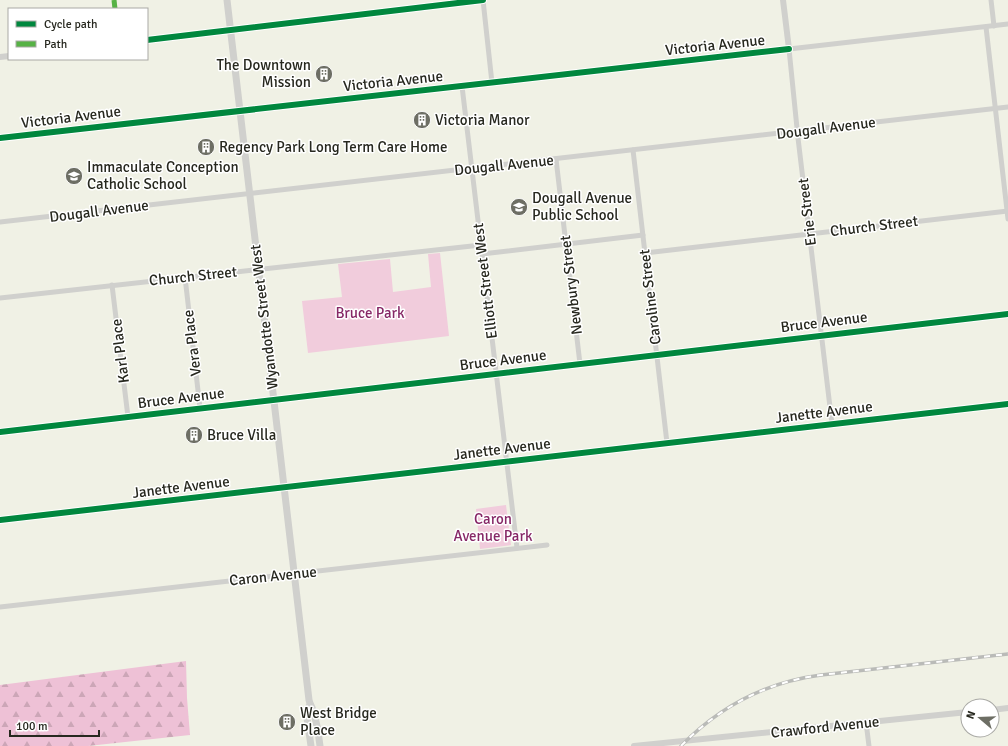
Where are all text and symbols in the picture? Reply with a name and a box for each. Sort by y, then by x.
legend [8,8,148,60]
text: Cycle path [44,17,97,32]
street label: Victoria Avenue [664,31,766,59]
text: Path [44,37,67,52]
place label: The Downtown Mission [216,56,311,91]
building icon: The Downtown Mission [314,64,334,84]
street label: Victoria Avenue [342,67,444,95]
street label: Victoria Avenue [20,102,122,132]
building icon: Victoria Manor [412,110,432,130]
place label: Victoria Manor [435,111,530,129]
street label: Dougall Avenue [775,113,877,143]
building icon: Regency Park Long Term Care Home [196,137,216,157]
place label: Regency Park Long Term Care Home [219,138,447,156]
street label: Dougall Avenue [453,151,555,179]
place label: Immaculate Conception Catholic School [87,158,239,193]
school or university icon: Immaculate Conception Catholic School [64,166,84,186]
street label: Erie Street [794,177,820,247]
place label: Dougall Avenue Public School [532,189,632,224]
street label: Dougall Avenue [48,196,150,226]
school or university icon: Dougall Avenue Public School [509,197,529,217]
street label: Church Street [829,212,919,240]
street label: Elliott Street West [469,222,501,340]
street label: Newbury Street [556,234,586,336]
street label: Wyandotte Street West [246,243,282,391]
street label: Caroline Street [635,248,665,346]
street label: Church Street [148,262,238,290]
park label: Bruce Park [335,304,405,322]
street label: Bruce Avenue [780,308,868,336]
street label: Vera Place [179,309,205,377]
street label: Karl Place [107,318,133,384]
street label: Bruce Avenue [459,346,547,374]
street label: Bruce Avenue [137,384,225,412]
street label: Janette Avenue [774,397,874,427]
building icon: Bruce Villa [184,425,204,445]
place label: Bruce Villa [207,426,276,444]
street label: Janette Avenue [452,434,552,464]
street label: Janette Avenue [131,472,231,502]
park label: Caron Avenue Park [453,510,533,545]
street label: Caron Avenue [228,562,318,590]
north arrow [960,698,1000,738]
place label: West Bridge Place [300,704,377,739]
text: N [964,709,978,721]
scale bar [10,712,99,738]
building icon: West Bridge Place [277,712,297,732]
street label: Crawford Avenue [770,712,880,742]
text: 100 m [16,719,48,734]

